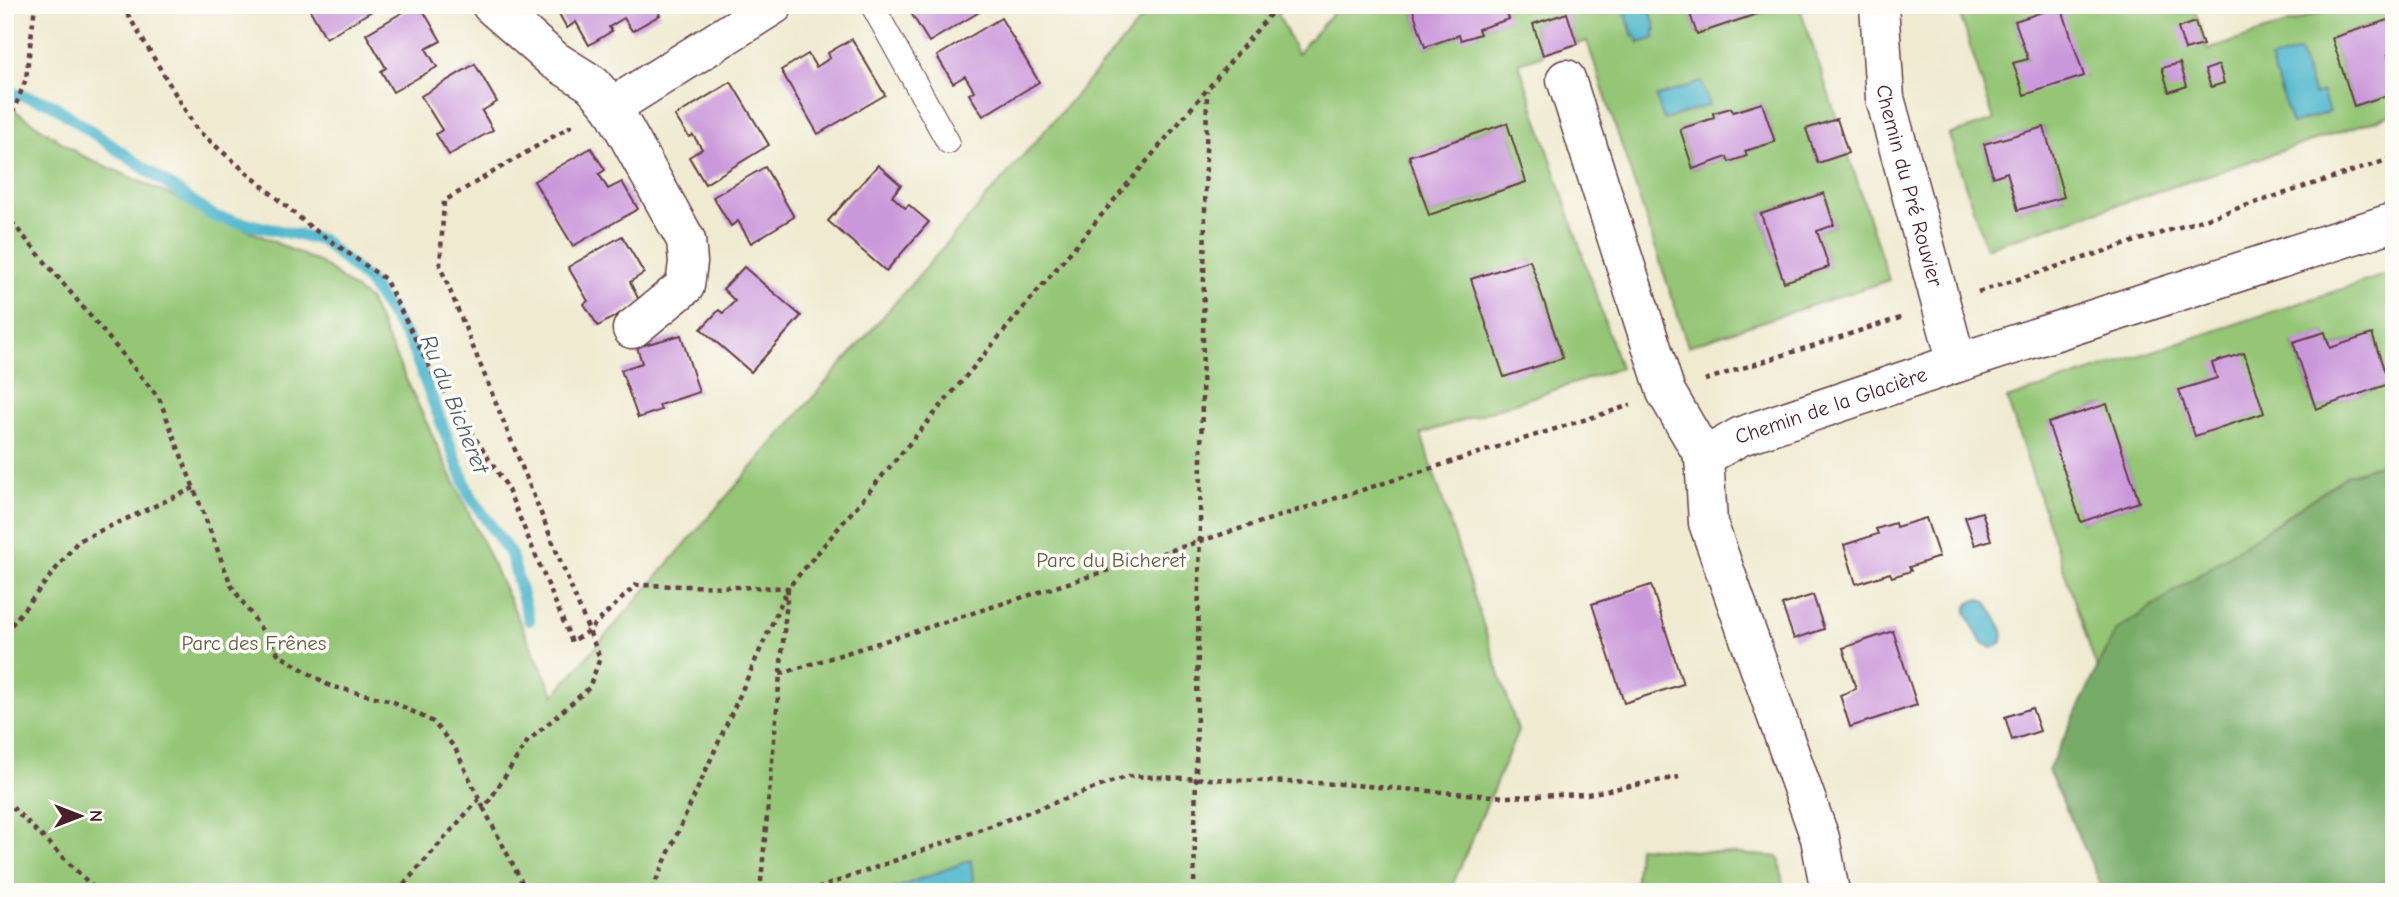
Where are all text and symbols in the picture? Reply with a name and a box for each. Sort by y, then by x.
street label: Chemin du Pré Rouvier [1872,84,1948,290]
water label: Ru du Bicheret [414,331,495,479]
street label: Chemin de la Glacière [1732,362,1930,449]
park label: Parc du Bicheret [1036,548,1187,572]
park label: Parc des Frênes [181,631,327,655]
north arrow [46,782,116,852]
text: N [85,810,107,822]

